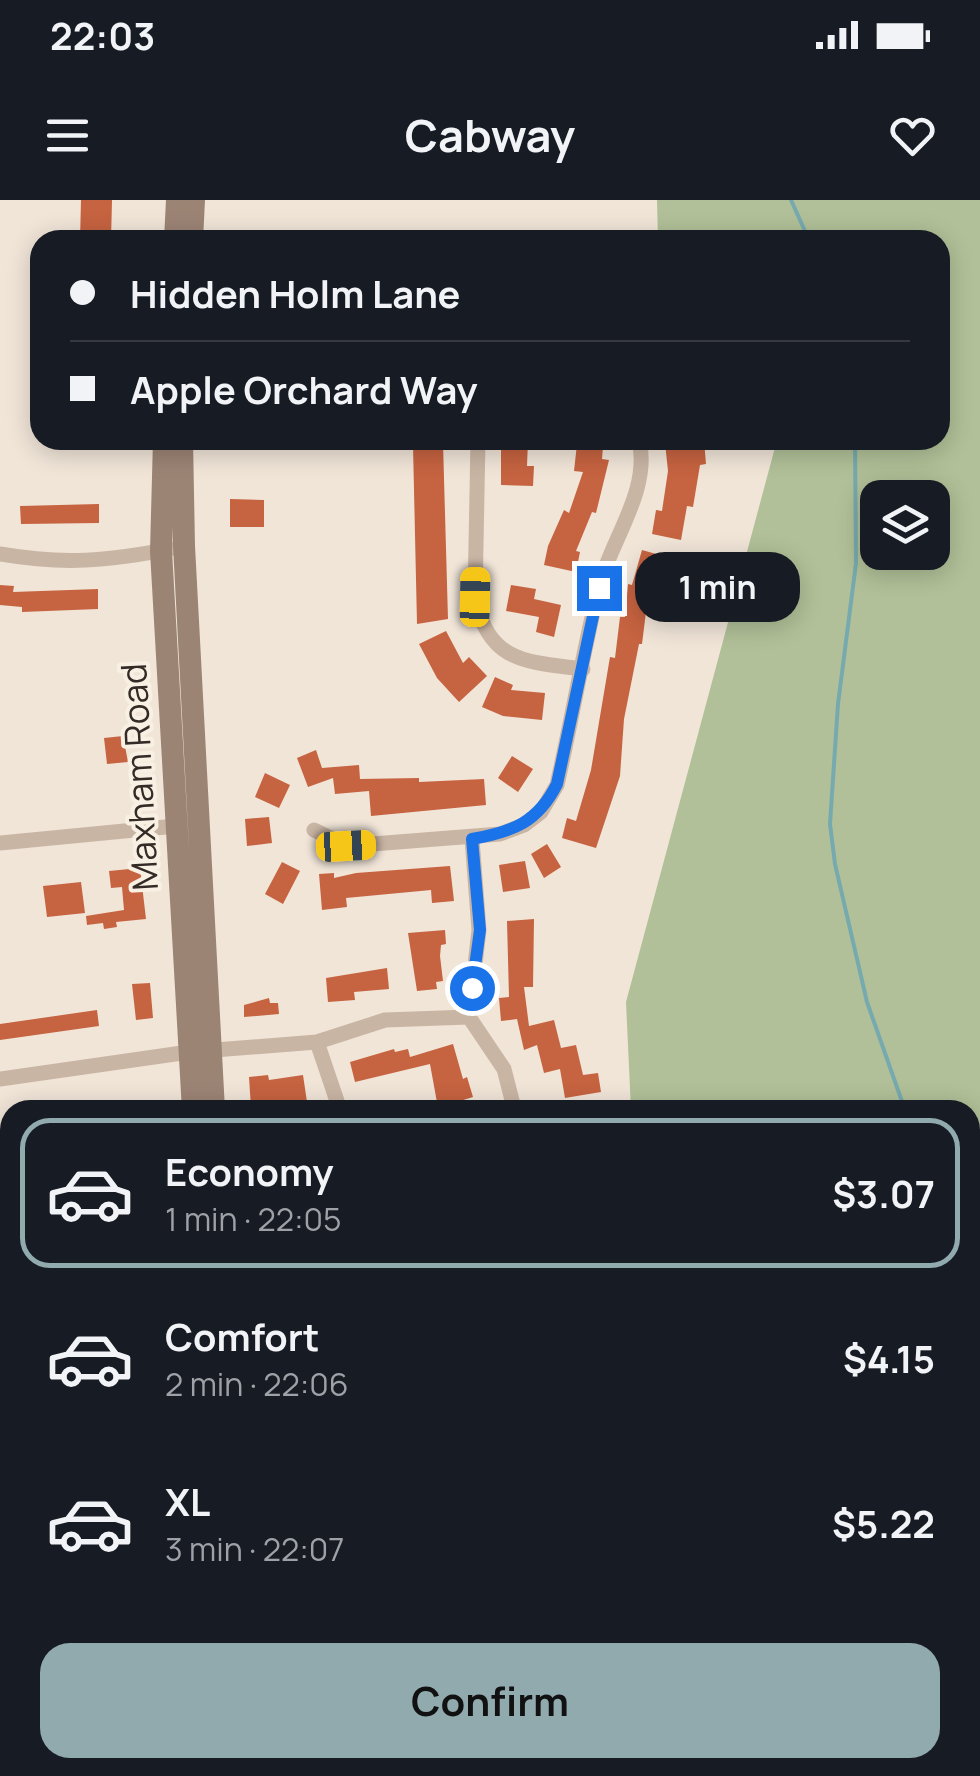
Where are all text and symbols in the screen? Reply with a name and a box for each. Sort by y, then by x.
text: 22:03 [50,9,155,61]
text: Cabway [405,104,575,166]
icon: menu [40,108,95,163]
icon: heart [885,108,940,163]
text: Hidden Holm Lane [130,267,460,319]
text: Apple Orchard Way [130,363,477,415]
map controls [860,480,950,570]
button: layers [860,480,950,570]
callout: 1 min [634,553,799,623]
text: 1 min [678,565,757,609]
route end [577,566,622,611]
car [459,567,491,627]
street label: Maxham Road [109,662,169,892]
car [315,829,377,863]
route start [450,966,495,1011]
text: Economy [165,1145,334,1197]
icon: car [45,1148,135,1238]
text: $3.07 [832,1167,935,1219]
text: 1 min · 22:05 [165,1197,342,1241]
text: Comfort [165,1310,319,1362]
icon: car [45,1313,135,1403]
text: $4.15 [843,1332,935,1384]
text: 2 min · 22:06 [165,1362,349,1406]
text: XL [165,1475,210,1527]
icon: car [45,1478,135,1568]
text: $5.22 [832,1497,935,1549]
text: 3 min · 22:07 [165,1527,344,1571]
button: Confirm [40,1643,940,1758]

